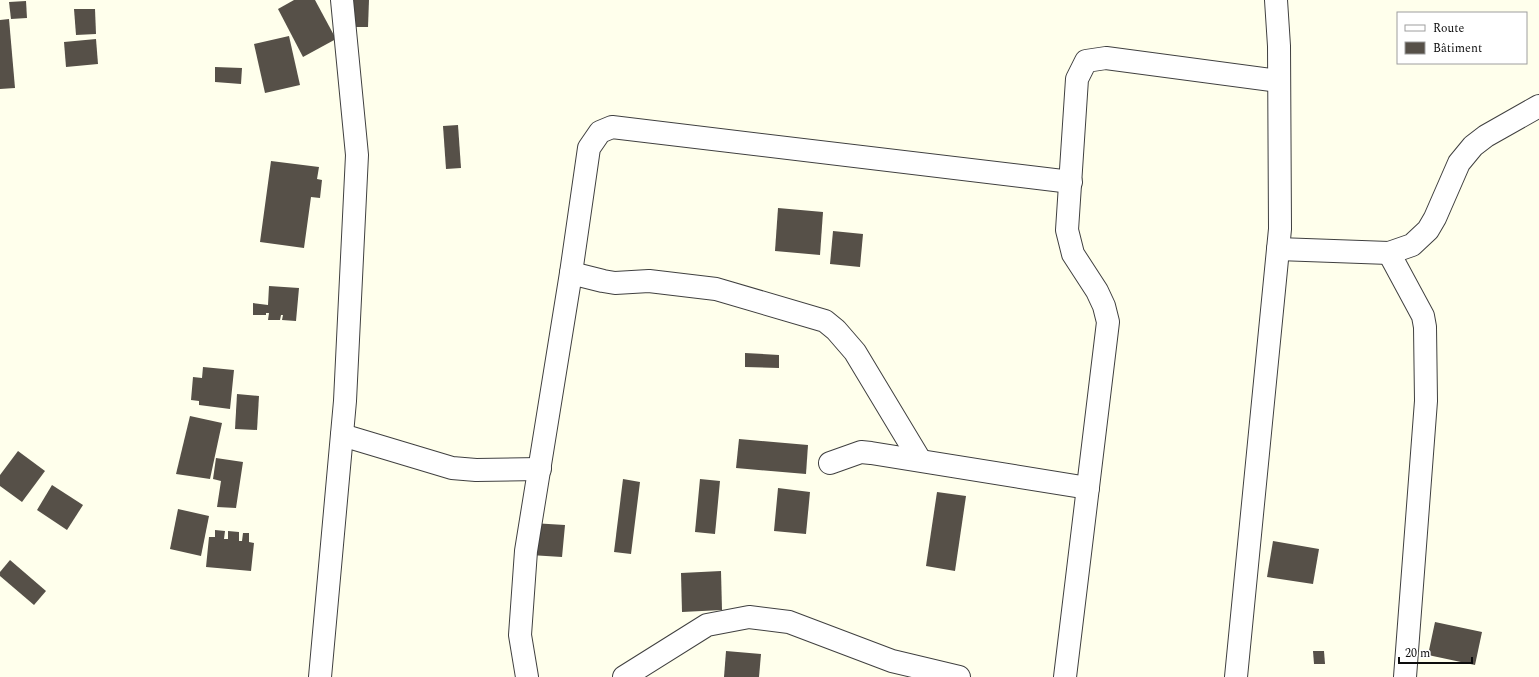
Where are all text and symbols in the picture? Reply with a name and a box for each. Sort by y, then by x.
legend [1397,12,1527,64]
text: Route [1433,19,1464,38]
text: Bâtiment [1433,39,1482,58]
scale bar [1399,639,1472,665]
text: 20 m [1405,644,1430,663]

